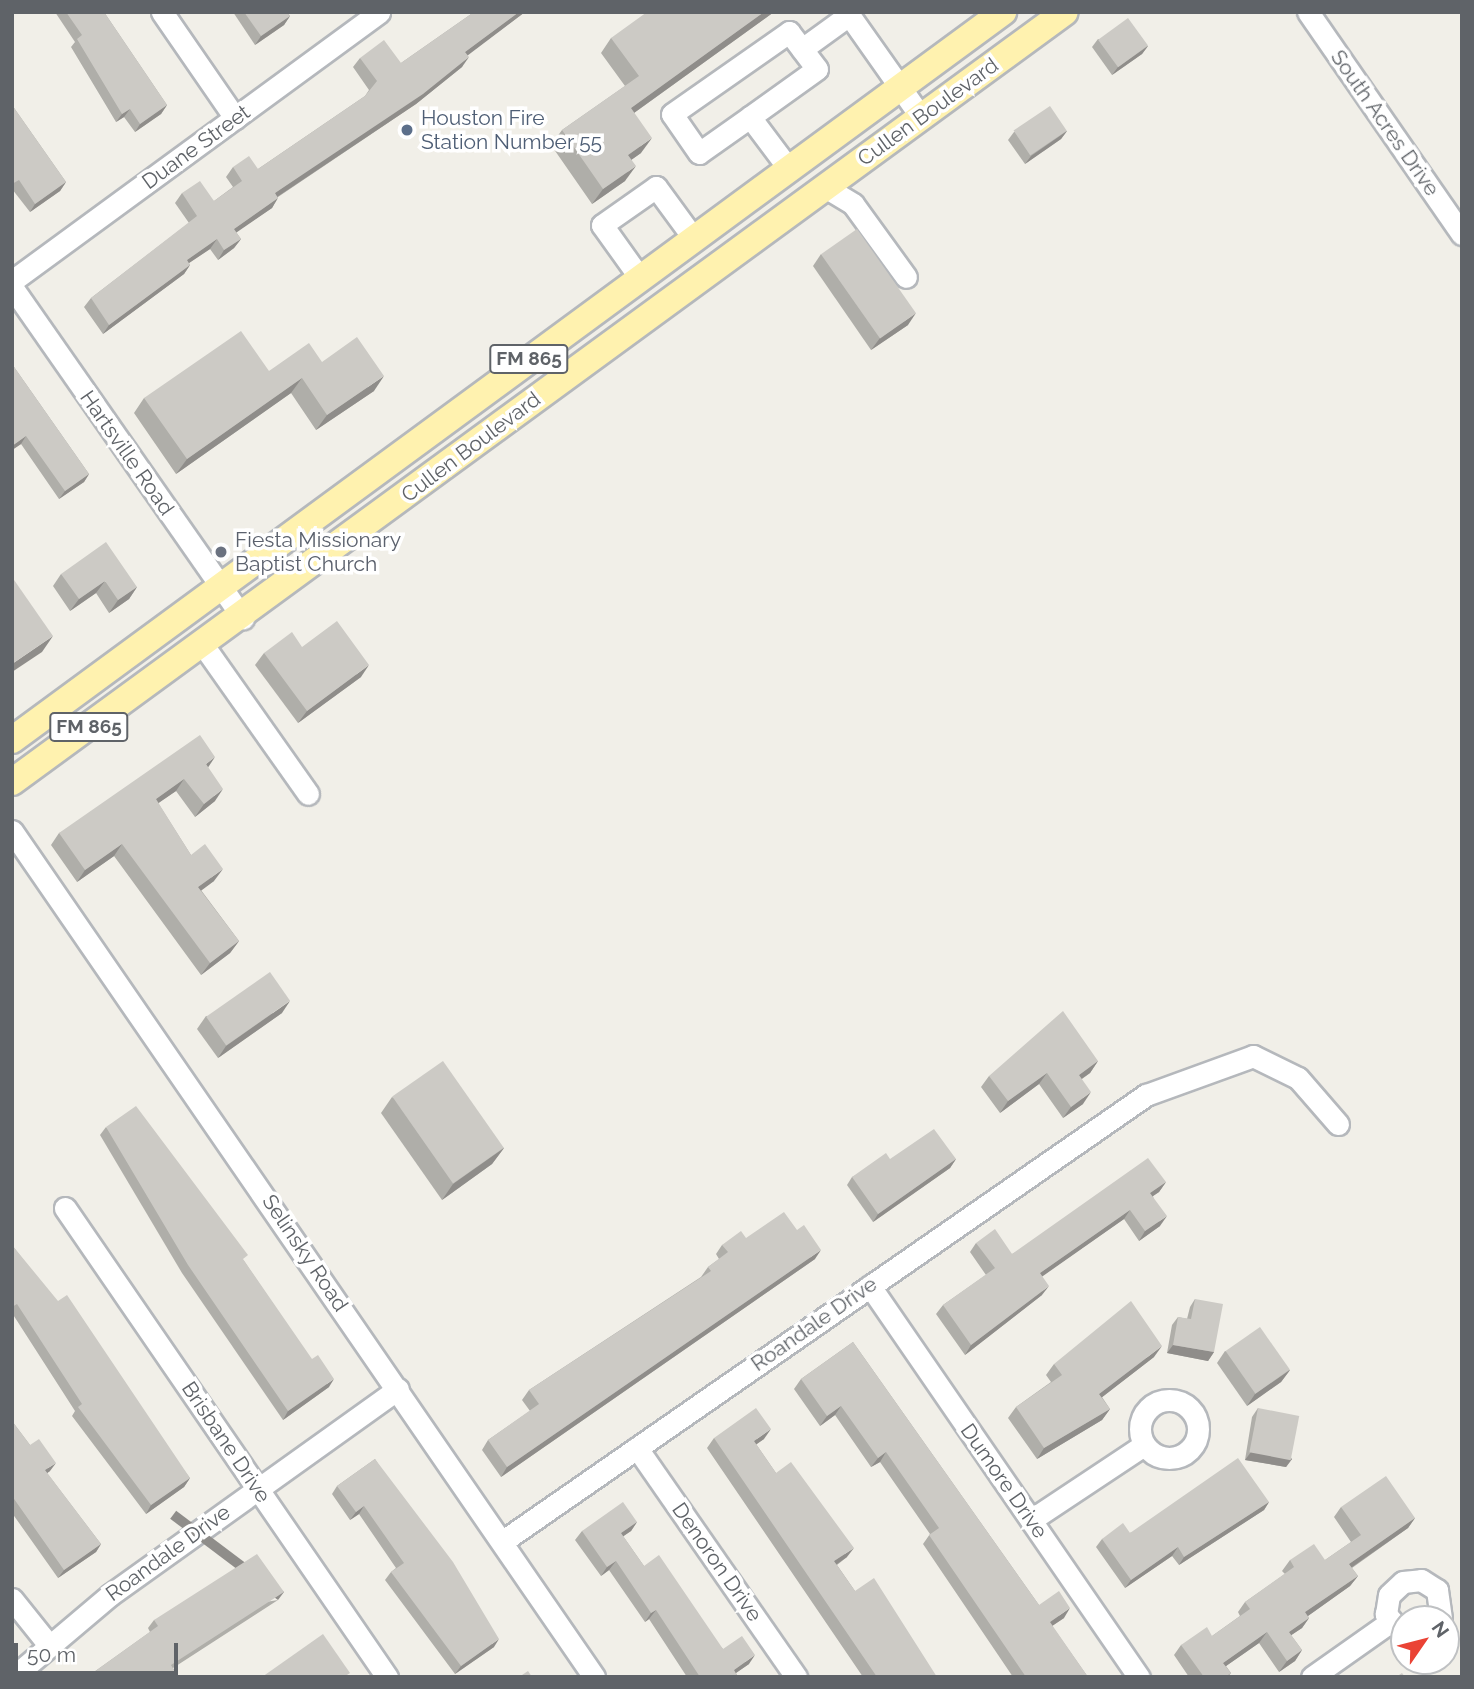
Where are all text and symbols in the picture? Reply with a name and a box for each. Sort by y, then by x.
street label: South Acres Drive [1325,45,1445,201]
street label: Cullen Boulevard [853,53,1003,171]
street label: Duane Street [137,99,255,195]
place label: Houston Fire Station Number 55 [421,105,603,155]
marker: Houston Fire Station Number 55 [399,122,415,138]
road number: FM 865 [489,344,569,374]
street label: Hartsville Road [75,386,179,520]
street label: Cullen Boulevard [397,387,545,507]
place label: Fiesta Missionary Baptist Church [235,527,401,577]
marker: Fiesta Missionary Baptist Church [213,544,229,560]
road number: FM 865 [49,712,129,742]
street label: Selinsky Road [257,1190,353,1316]
street label: Roandale Drive [746,1271,882,1377]
street label: Brisbane Drive [176,1377,276,1507]
street label: Dumore Drive [955,1419,1053,1543]
street label: Denoron Drive [667,1498,767,1626]
street label: Roandale Drive [101,1499,235,1607]
north arrow [1390,1605,1460,1675]
text: N [1427,1617,1454,1641]
scale bar [18,1630,182,1674]
text: 50 m [27,1642,76,1667]

